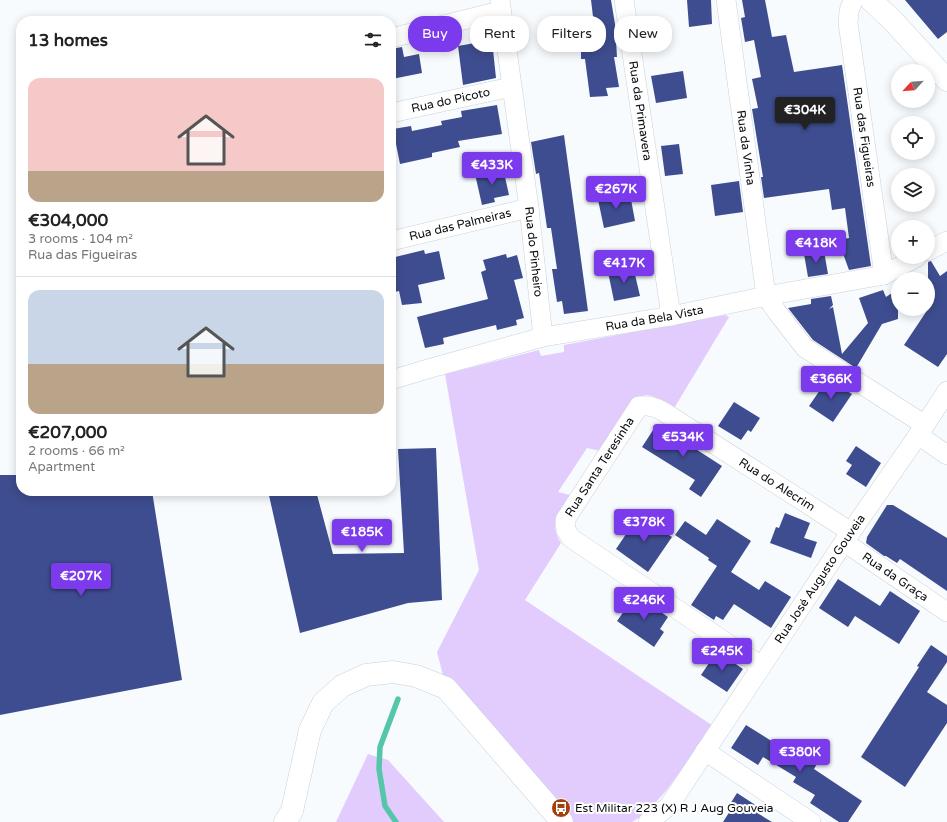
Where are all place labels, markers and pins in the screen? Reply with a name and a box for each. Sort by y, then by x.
pin: €304K [777,97,833,131]
pin: €433K [464,152,520,186]
pin: €267K [588,176,644,210]
pin: €418K [788,230,844,264]
pin: €417K [596,250,652,284]
pin: €366K [803,366,859,400]
pin: €534K [655,424,711,458]
pin: €378K [616,509,672,543]
pin: €185K [334,519,390,553]
pin: €207K [53,563,109,597]
pin: €246K [616,587,672,621]
pin: €245K [694,638,750,672]
pin: €380K [772,739,828,773]
bus stop icon: Est Militar 223 (X) R J Aug Gouveia [550,797,572,819]
place label: Est Militar 223 (X) R J Aug Gouveia [575,801,774,815]

